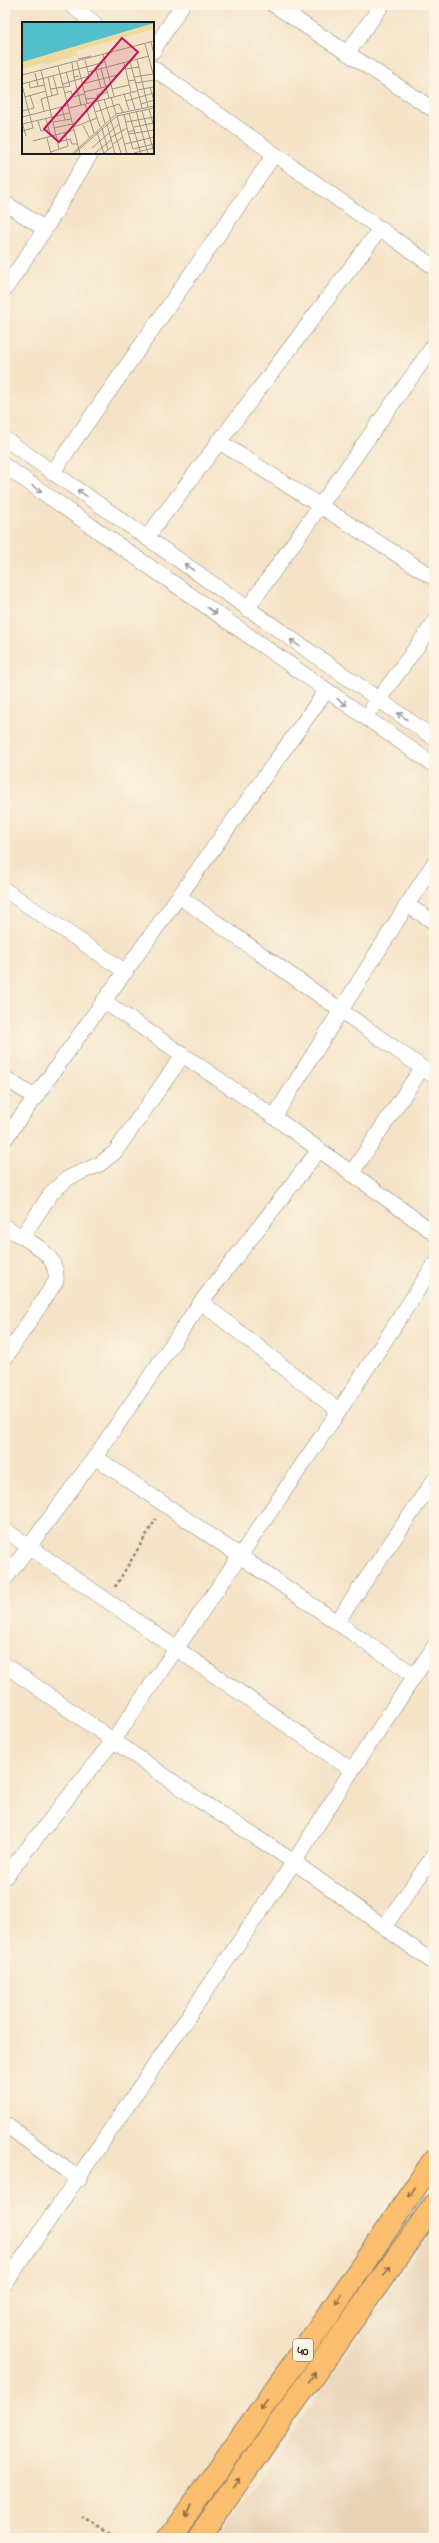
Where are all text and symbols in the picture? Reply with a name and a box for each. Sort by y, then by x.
inset map [22,22,154,154]
one-way arrow [31,485,42,493]
one-way arrow [77,489,88,497]
one-way arrow [183,563,194,571]
one-way arrow [207,607,218,615]
one-way arrow [289,639,300,647]
one-way arrow [336,698,347,706]
one-way arrow [397,712,408,720]
one-way arrow [408,2186,416,2197]
one-way arrow [383,2266,391,2277]
one-way arrow [335,2294,343,2305]
road number: 40 [293,2339,313,2361]
one-way arrow [308,2372,316,2383]
one-way arrow [260,2400,268,2411]
one-way arrow [232,2478,241,2489]
one-way arrow [184,2505,192,2516]

